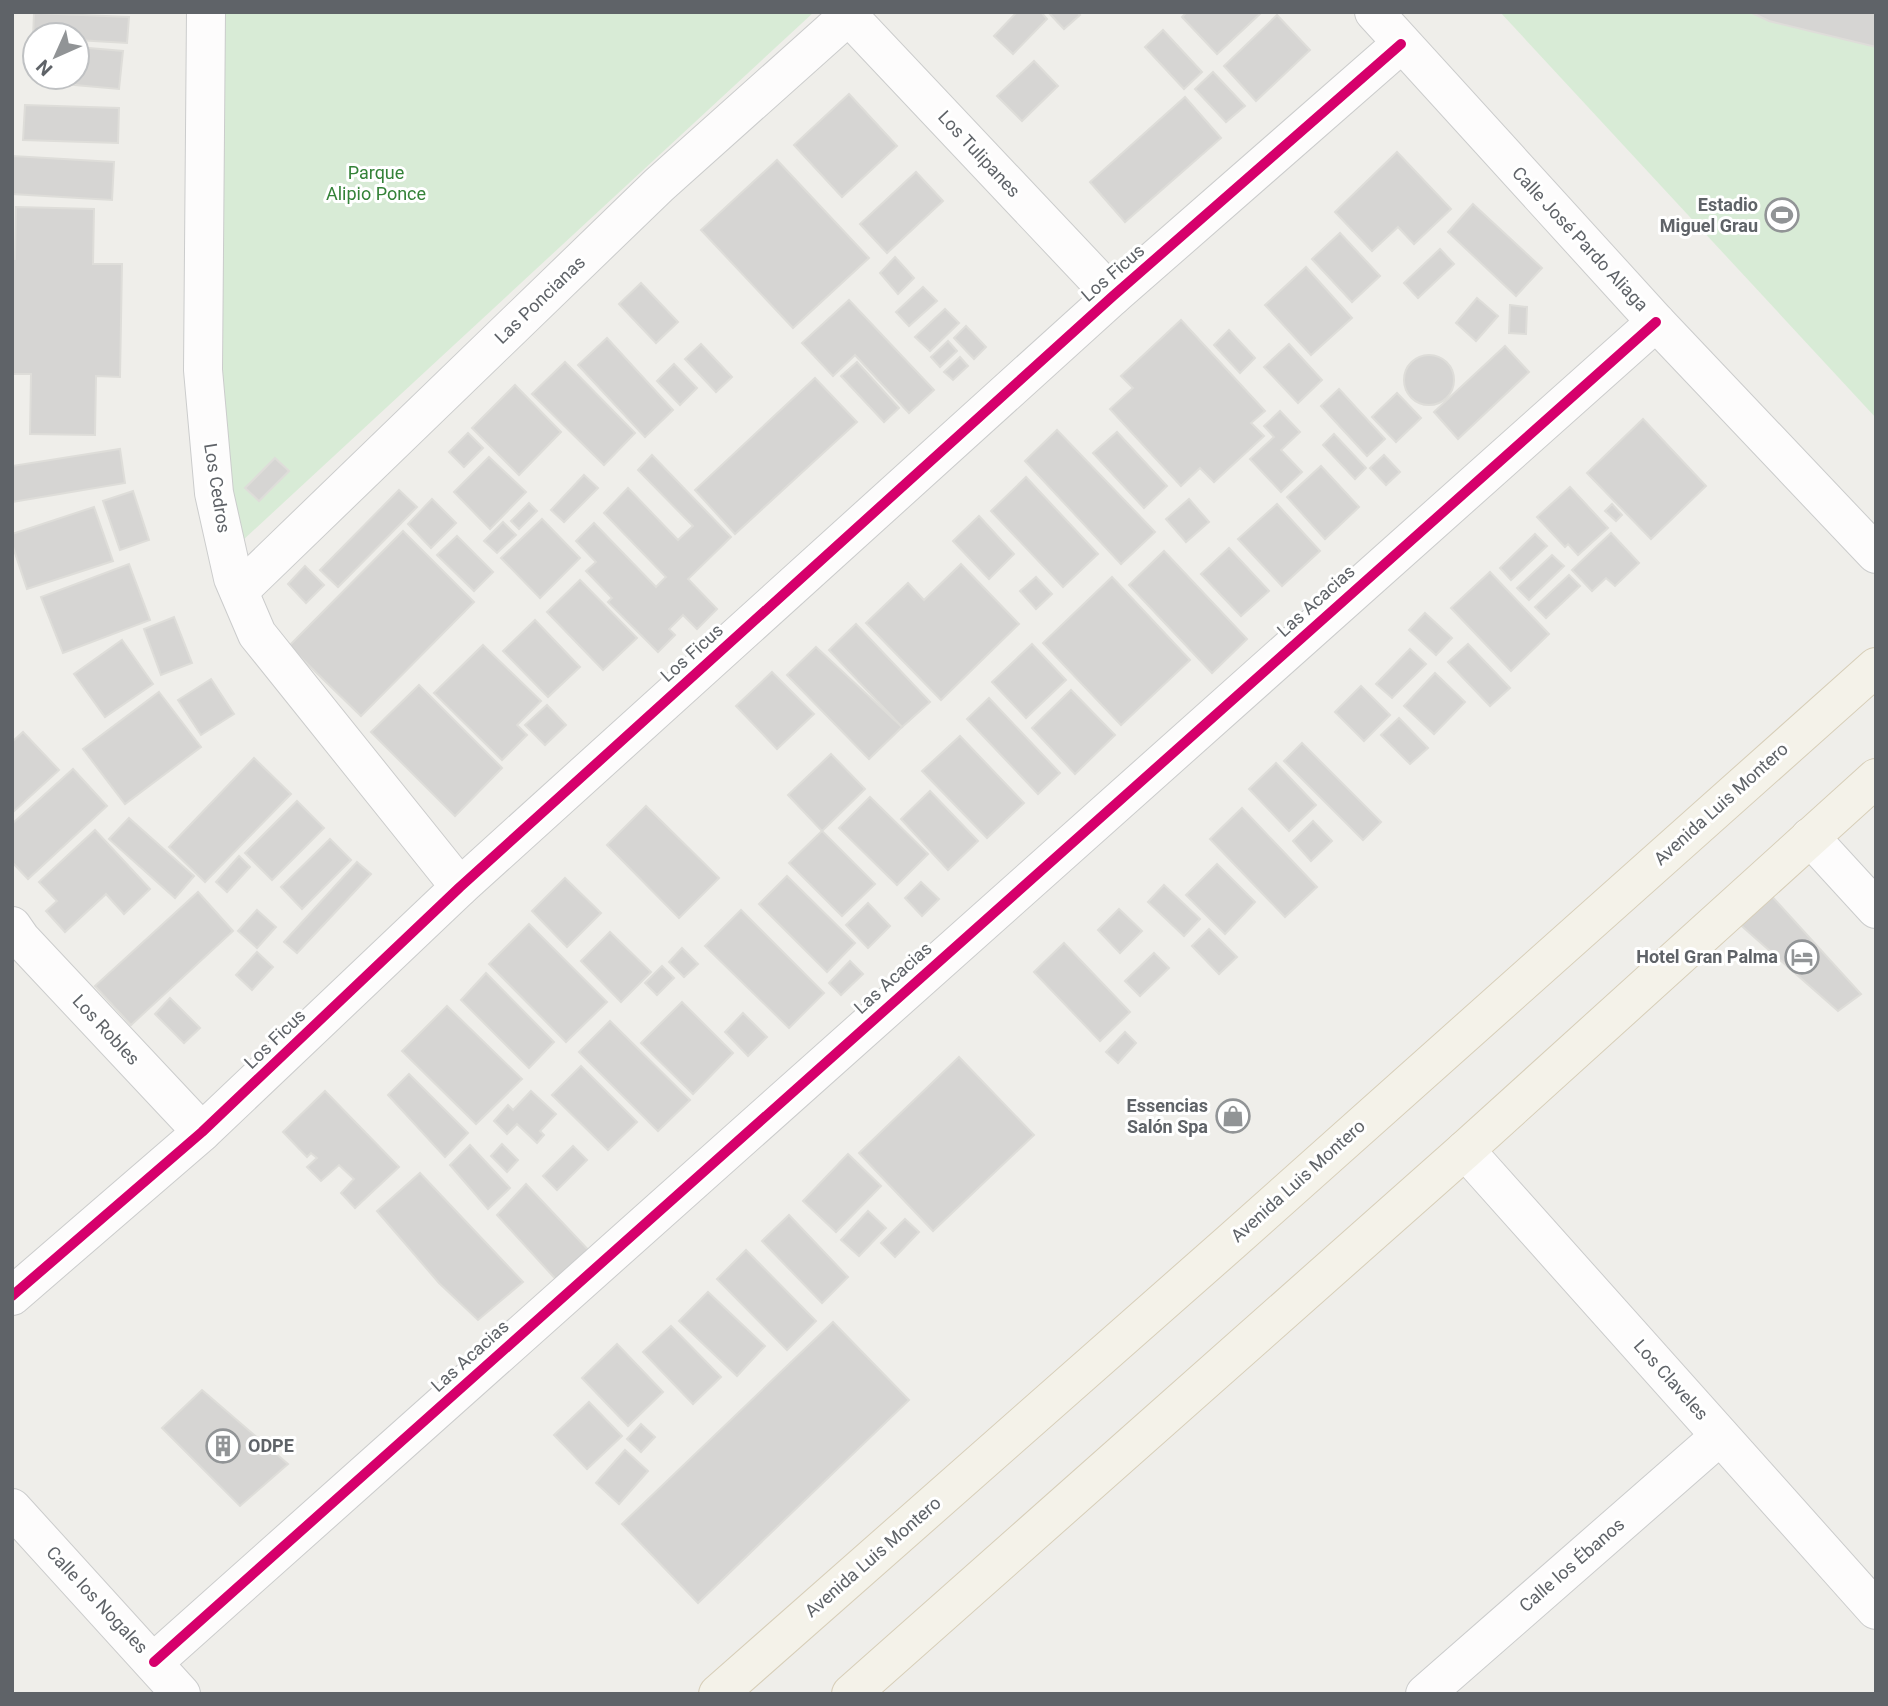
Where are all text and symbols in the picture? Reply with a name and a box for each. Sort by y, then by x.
north arrow [21,21,91,91]
text: N [31,55,57,81]
street label: Los Tulipanes [934,106,1025,201]
park label: Parque Alipio Ponce [326,162,426,204]
street label: Calle José Pardo Aliaga [1508,162,1653,315]
place label: Estadio Miguel Grau [1660,194,1758,236]
sports icon: Estadio Miguel Grau [1763,196,1801,234]
street label: Los Ficus [1077,240,1148,306]
street label: Las Poncianas [490,251,589,348]
street label: Los Cedros [200,442,235,534]
street label: Las Acacias [1273,560,1359,641]
street label: Los Ficus [656,619,727,686]
street label: Avenida Luis Montero [1649,738,1792,869]
street label: Las Acacias [850,937,936,1018]
hotel icon: Hotel Gran Palma [1783,938,1821,976]
place label: Hotel Gran Palma [1636,946,1778,967]
street label: Los Robles [69,990,144,1069]
street label: Los Ficus [240,1004,310,1073]
place label: Essencias Salón Spa [1127,1095,1208,1137]
shop icon: Essencias Salón Spa [1214,1097,1252,1135]
street label: Avenida Luis Montero [1226,1115,1369,1246]
street label: Las Acacias [427,1315,513,1396]
street label: Los Claveles [1630,1335,1713,1424]
building icon: ODPE [204,1427,242,1465]
place label: ODPE [248,1435,294,1456]
street label: Avenida Luis Montero [800,1492,945,1621]
street label: Calle los Ébanos [1515,1513,1628,1616]
street label: Calle los Nogales [42,1542,152,1658]

